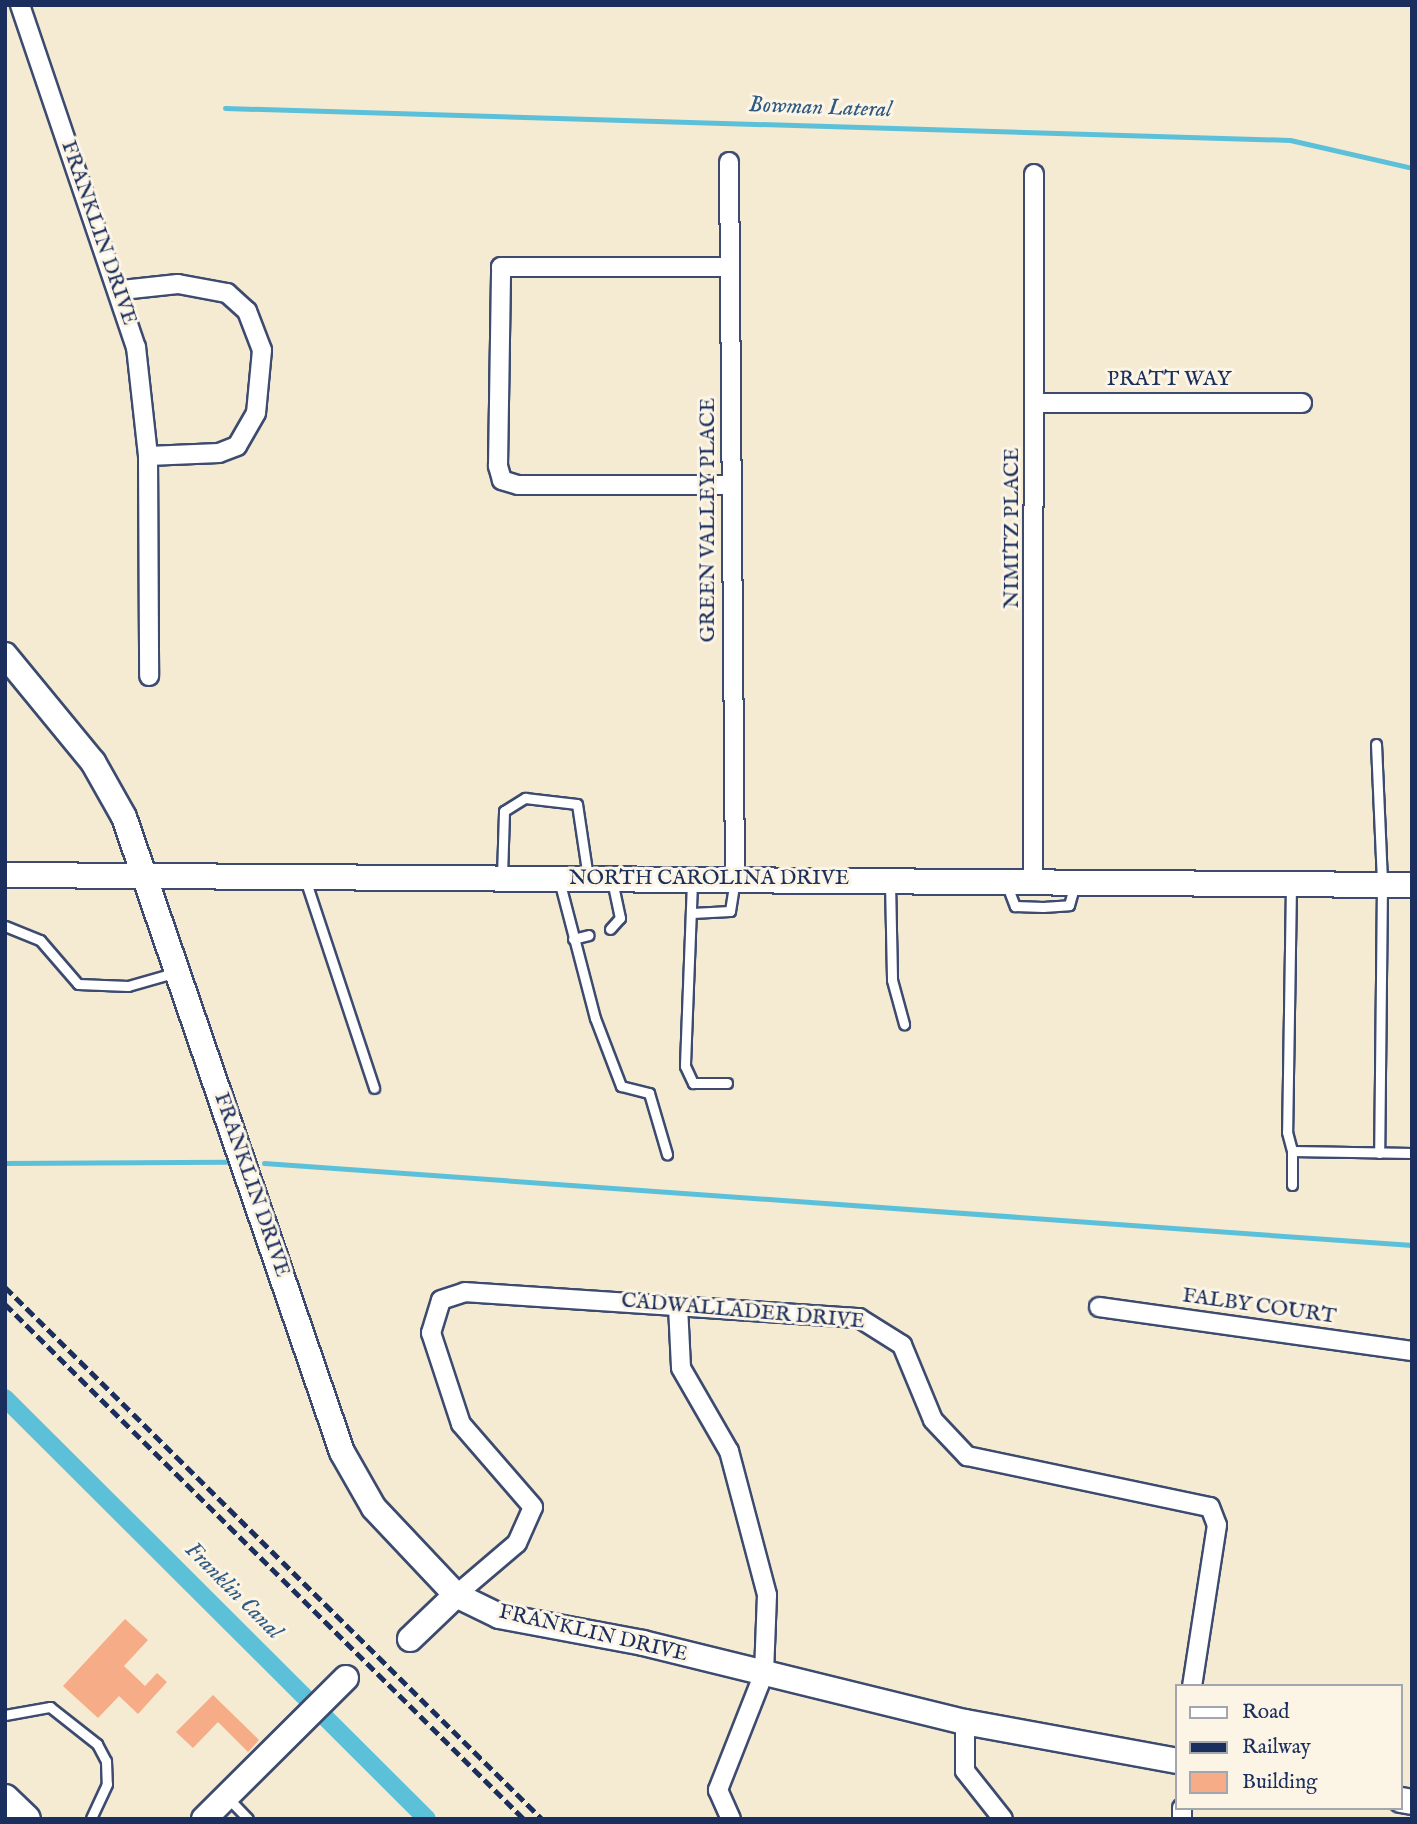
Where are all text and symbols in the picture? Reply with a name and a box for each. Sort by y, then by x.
water label: Bowman Lateral [748,92,892,124]
street label: FRANKLIN DRIVE [55,138,141,328]
street label: PRATT WAY [1107,367,1231,393]
street label: GREEN VALLEY PLACE [696,398,722,642]
street label: NIMITZ PLACE [1000,447,1026,609]
street label: NORTH CAROLINA DRIVE [569,866,849,892]
street label: FRANKLIN DRIVE [208,1090,294,1280]
street label: FALBY COURT [1181,1284,1337,1330]
street label: CADWALLADER DRIVE [620,1289,866,1335]
water label: Franklin Canal [179,1537,287,1645]
street label: FRANKLIN DRIVE [496,1600,690,1668]
legend [1176,1684,1403,1810]
text: Road [1242,1699,1289,1726]
text: Railway [1242,1734,1311,1761]
text: Building [1242,1769,1317,1796]

